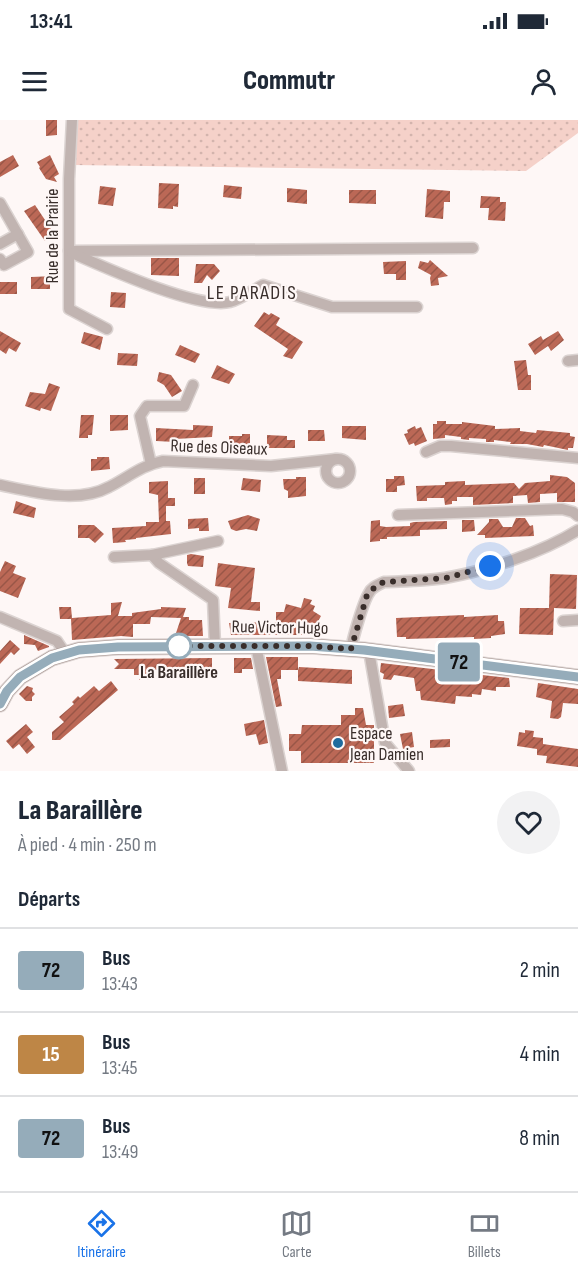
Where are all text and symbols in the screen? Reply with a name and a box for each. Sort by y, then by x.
text: 13:41 [30,8,72,35]
icon: menu [18,65,51,98]
text: Commutr [243,65,335,97]
icon: person [527,65,560,98]
street label: Rue de la Prairie [42,188,63,284]
district label: LE PARADIS [207,281,297,305]
street label: Rue des Oiseaux [170,435,268,460]
your location [475,551,505,581]
street label: Rue Victor Hugo [232,616,328,639]
marker: La Baraillère [166,633,192,659]
line badge: 72 [432,642,486,682]
text: 72 [450,650,468,675]
place label: La Baraillère [140,662,218,683]
place label: Espace Jean Damien [349,723,424,765]
marker: Espace Jean Damien [331,736,345,750]
button: heart [497,791,560,854]
text: La Baraillère [18,794,143,827]
text: À pied · 4 min · 250 m [18,833,157,857]
text: Départs [18,886,80,913]
text: Bus [102,945,131,972]
text: 2 min [520,957,560,984]
text: 72 [42,958,60,983]
text: 13:43 [102,972,138,996]
text: Bus [102,1029,131,1056]
text: 4 min [520,1041,560,1068]
text: 15 [42,1042,60,1067]
text: 13:45 [102,1056,138,1080]
text: Bus [102,1113,131,1140]
text: 8 min [519,1125,560,1152]
text: 72 [42,1126,60,1151]
text: 13:49 [102,1140,138,1164]
tab: Itinéraire [77,1207,126,1262]
tab: Carte [280,1207,313,1262]
tab: Billets [468,1207,501,1262]

